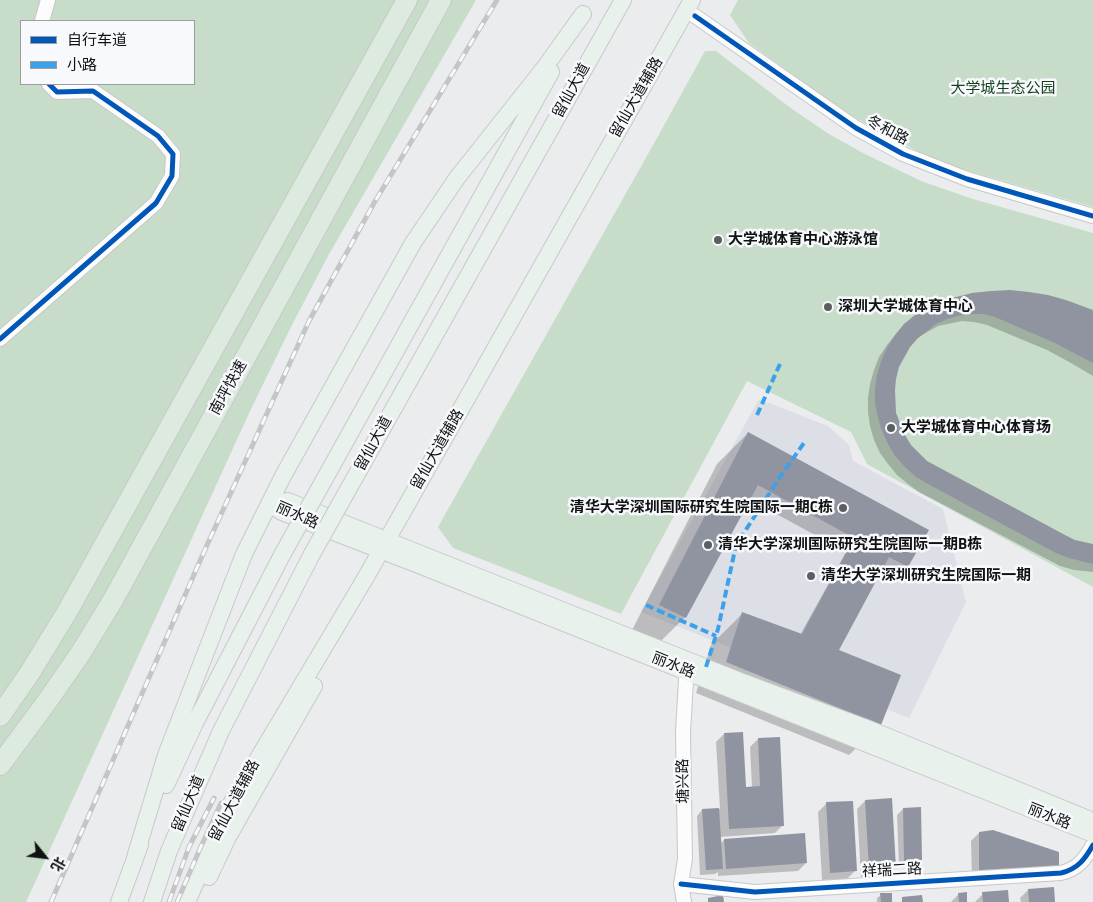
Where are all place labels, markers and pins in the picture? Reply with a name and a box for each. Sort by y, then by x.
place label: 大学城体育中心游泳馆 [728,231,878,249]
marker: 大学城体育中心游泳馆 [712,234,724,246]
place label: 深圳大学城体育中心 [838,298,973,316]
marker: 深圳大学城体育中心 [822,301,834,313]
place label: 大学城体育中心体育场 [901,419,1051,437]
marker: 大学城体育中心体育场 [885,422,897,434]
place label: 清华大学深圳国际研究生院国际一期C栋 [570,499,833,517]
marker: 清华大学深圳国际研究生院国际一期C栋 [837,502,849,514]
place label: 清华大学深圳国际研究生院国际一期B栋 [718,536,982,554]
marker: 清华大学深圳国际研究生院国际一期B栋 [702,539,714,551]
place label: 清华大学深圳研究生院国际一期 [821,567,1031,585]
marker: 清华大学深圳研究生院国际一期 [805,570,817,582]

